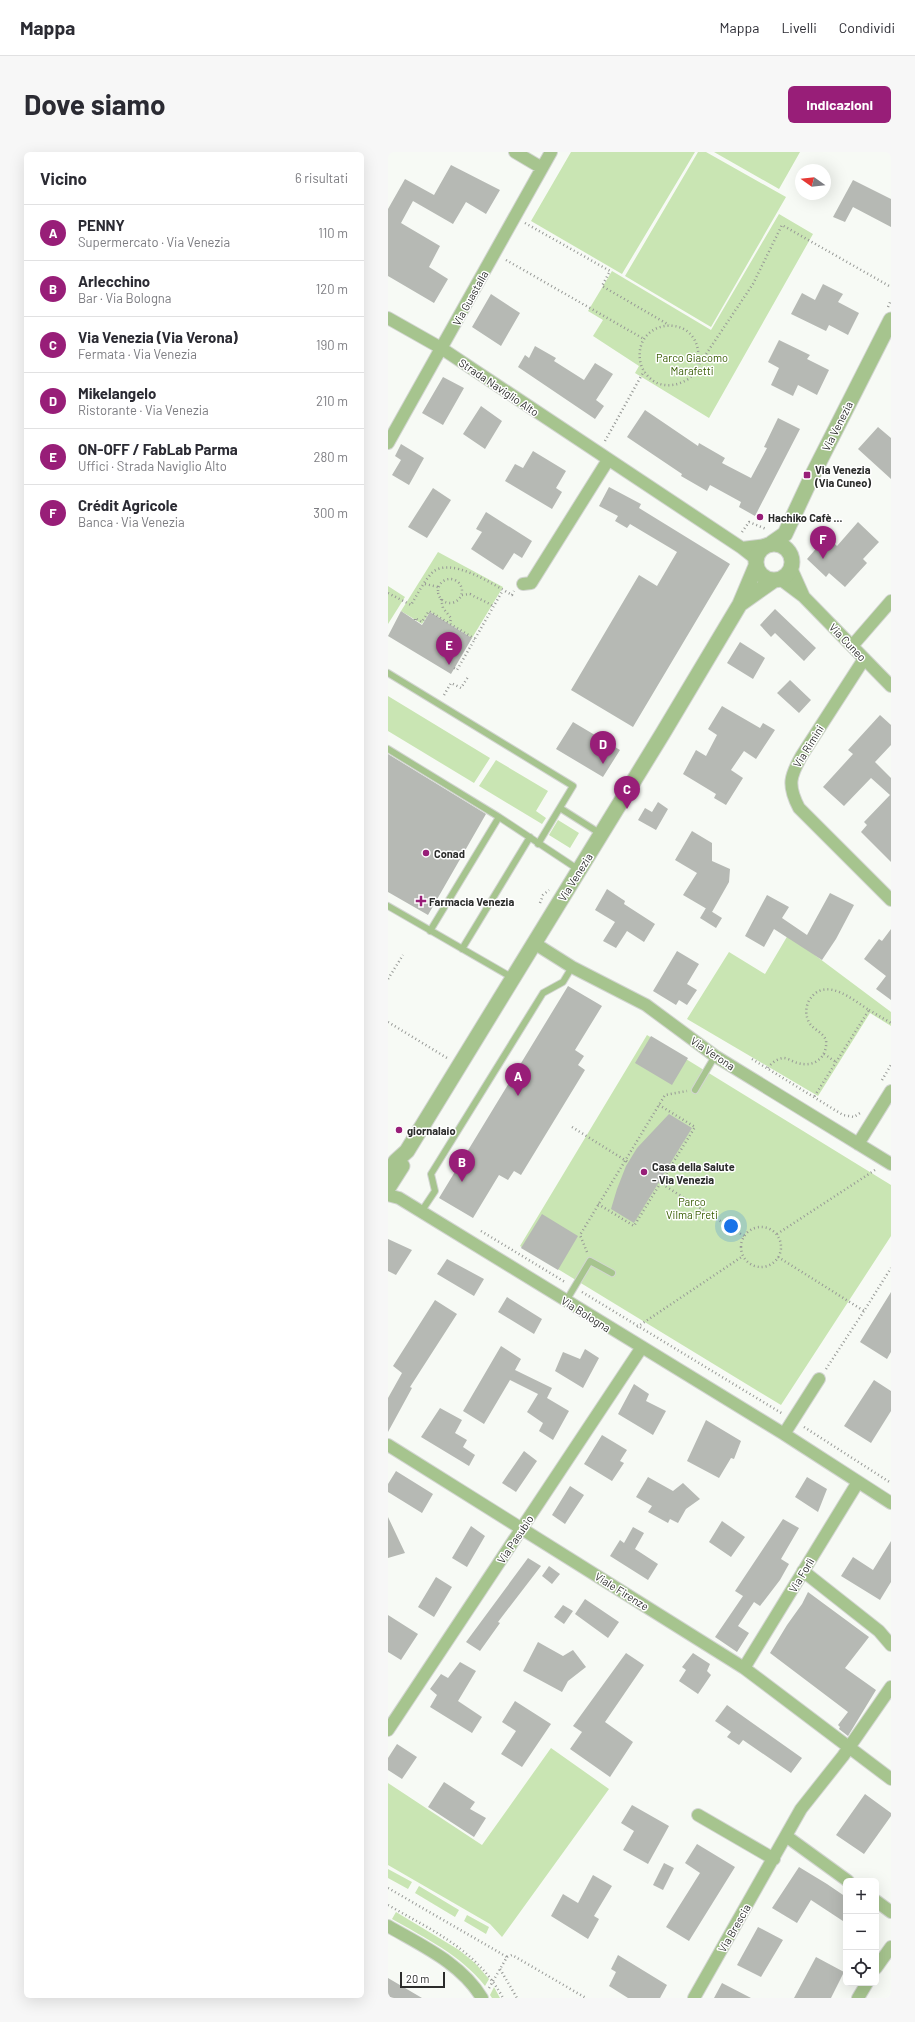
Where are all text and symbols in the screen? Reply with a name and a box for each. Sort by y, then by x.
text: Mappa [20,16,75,39]
text: Mappa [720,19,759,36]
text: Livelli [781,19,817,36]
text: Condividi [839,19,895,36]
button: Indicazioni [788,86,891,123]
text: Dove siamo [24,87,166,121]
north arrow [795,164,831,200]
text: Vicino [40,168,87,188]
text: 6 risultati [295,170,348,186]
text: PENNY [78,216,125,234]
text: A [49,225,57,241]
text: 110 m [318,225,348,241]
text: Supermercato · Via Venezia [78,234,230,250]
street label: Via Guastalla [450,268,490,328]
text: Arlecchino [78,272,150,290]
text: B [49,281,57,297]
text: 120 m [316,281,348,297]
text: Bar · Via Bologna [78,290,172,306]
text: Via Venezia (Via Verona) [78,328,238,346]
text: C [49,337,57,353]
text: 190 m [316,337,348,353]
text: Fermata · Via Venezia [78,346,197,362]
park label: Parco Giacomo Marafetti [656,351,728,377]
street label: Strada Naviglio Alto [457,356,541,418]
text: Mikelangelo [78,384,156,402]
text: D [49,393,57,409]
text: 210 m [316,393,348,409]
street label: Via Venezia [819,399,855,453]
text: Ristorante · Via Venezia [78,402,209,418]
text: ON-OFF / FabLab Parma [78,440,238,458]
text: E [49,449,57,465]
text: 280 m [314,449,348,465]
text: Uffici · Strada Naviglio Alto [78,458,227,474]
place label: Via Venezia (Via Cuneo) [814,463,871,489]
marker: Via Venezia (Via Cuneo) [802,470,812,480]
text: Crédit Agricole [78,496,178,514]
text: F [49,505,57,521]
text: 300 m [313,505,348,521]
place label: Hachiko Cafè ... [768,511,843,524]
marker: Hachiko Cafè ... [755,512,765,522]
text: Banca · Via Venezia [78,514,185,530]
pin: F [810,526,836,559]
street label: Via Cuneo [827,620,869,664]
pin: E [436,632,462,665]
street label: Via Rimini [790,722,826,769]
pin: D [590,731,616,764]
pin: C [614,776,640,809]
place label: Conad [434,847,465,860]
marker: Conad [421,848,431,858]
street label: Via Venezia [555,851,595,903]
place label: Farmacia Venezia [429,895,514,908]
marker: Farmacia Venezia [416,896,426,906]
street label: Via Verona [688,1034,738,1072]
pin: A [505,1063,531,1096]
place label: giornalaio [407,1124,456,1137]
marker: giornalaio [394,1125,404,1135]
pin: B [449,1149,475,1182]
place label: Casa della Salute - Via Venezia [652,1160,735,1186]
marker: Casa della Salute - Via Venezia [639,1167,649,1177]
park label: Parco Vilma Preti [666,1195,718,1221]
your location [721,1216,741,1236]
street label: Via Bologna [559,1294,613,1334]
street label: Via Pasubio [494,1512,536,1566]
street label: Via Forlì [786,1555,816,1595]
street label: Viale Firenze [593,1569,651,1613]
map controls [843,1878,879,1986]
button: + [843,1878,879,1914]
street label: Via Brescia [715,1902,753,1954]
button: − [843,1914,879,1950]
button: locate [843,1950,879,1986]
scale bar [400,1970,445,1989]
text: 20 m [406,1972,429,1985]

